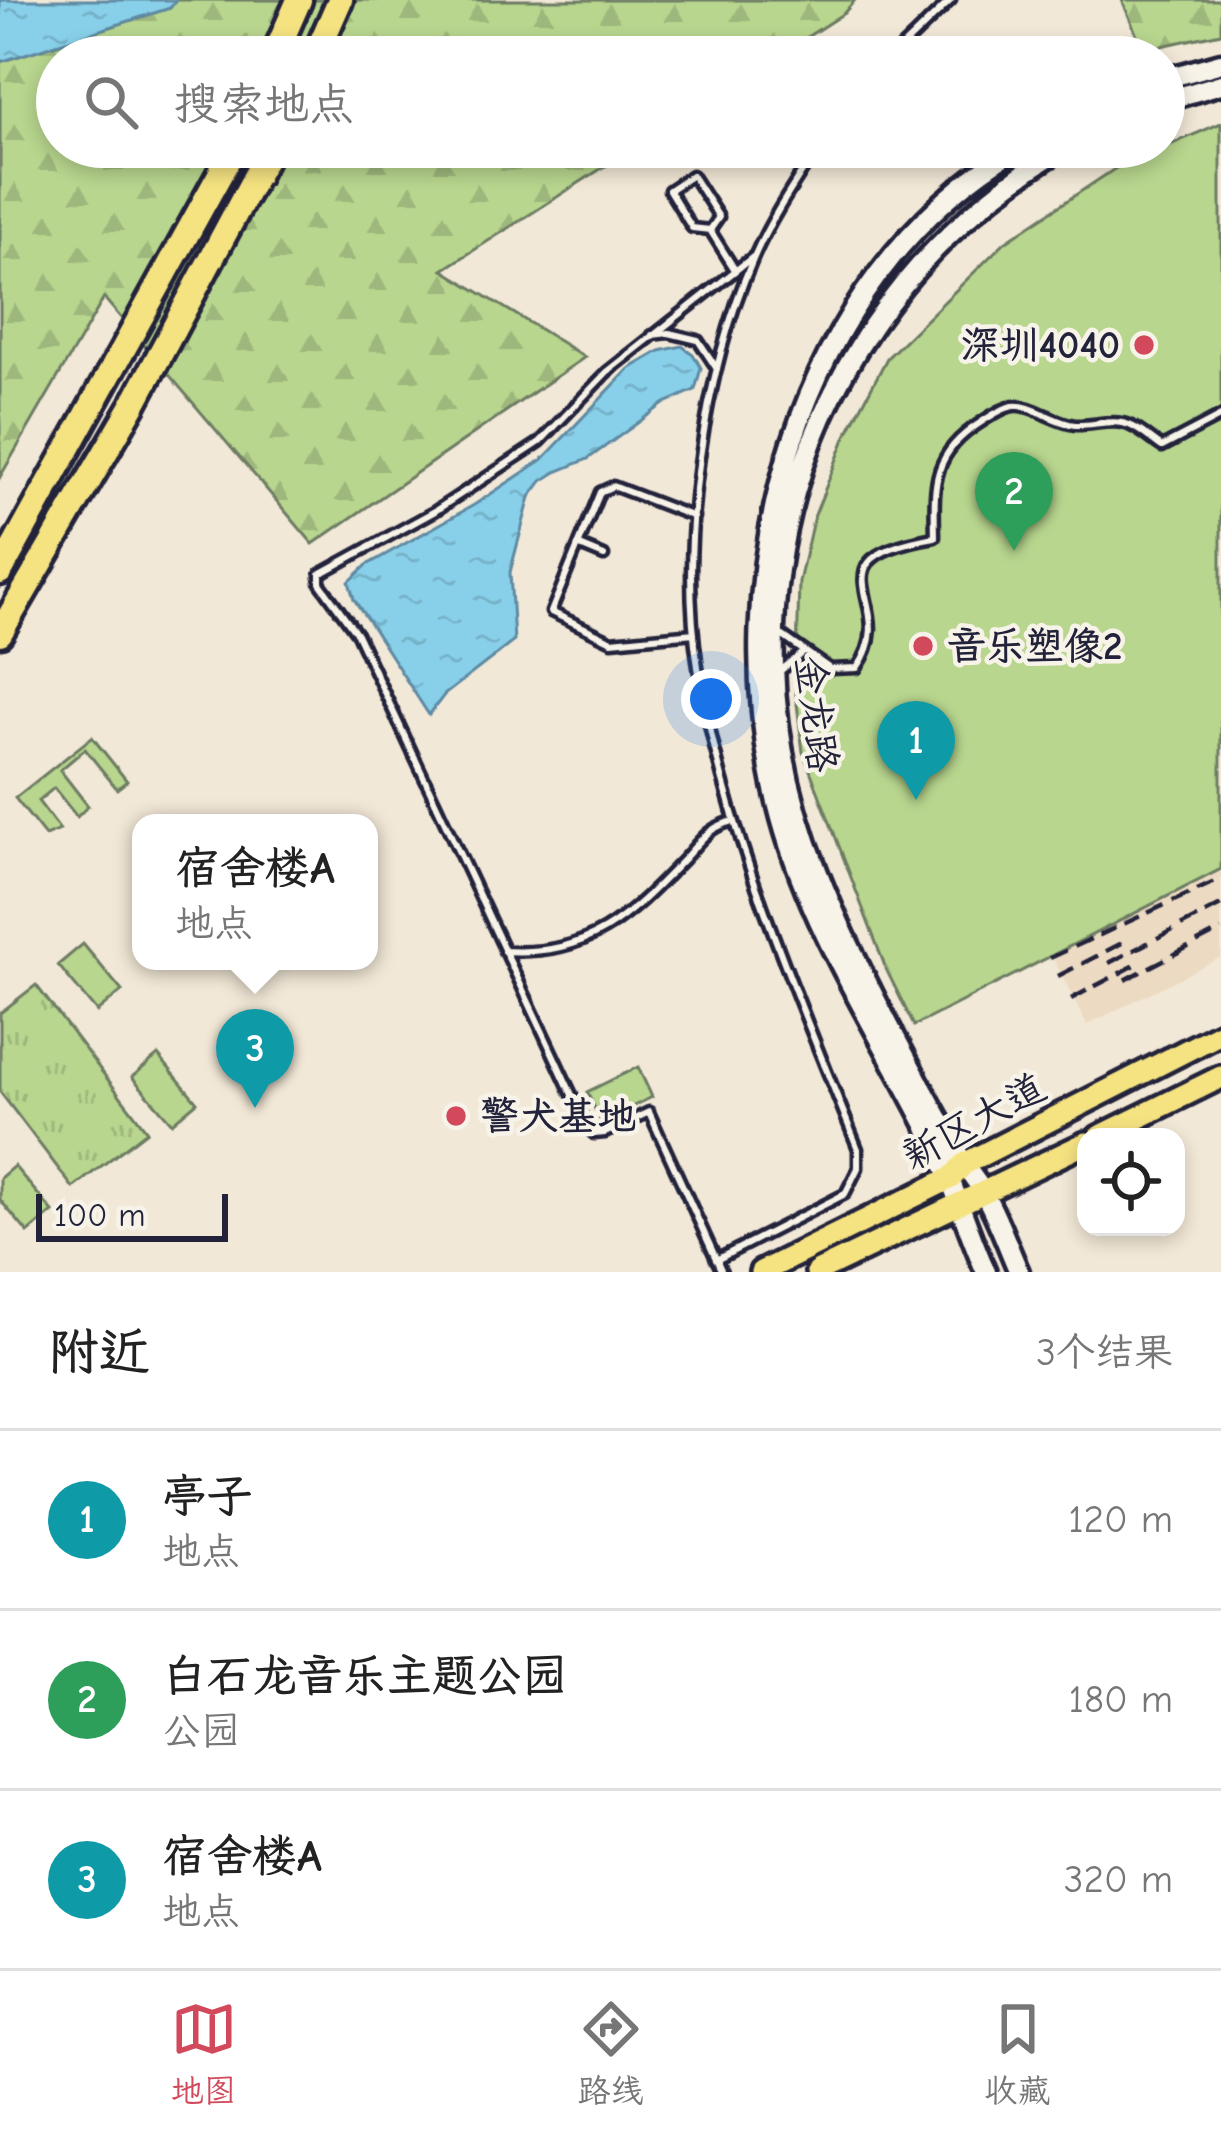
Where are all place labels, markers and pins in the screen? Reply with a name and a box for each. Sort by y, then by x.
place label: 深圳4040 [961,323,1120,368]
marker: 深圳4040 [1131,332,1157,358]
pin: 2 [975,452,1053,551]
place label: 音乐塑像2 [947,624,1122,669]
marker: 音乐塑像2 [910,633,936,659]
pin: 1 [877,701,955,800]
pin: 3 [216,1009,294,1108]
place label: 警犬基地 [480,1094,636,1139]
marker: 警犬基地 [443,1103,469,1129]

